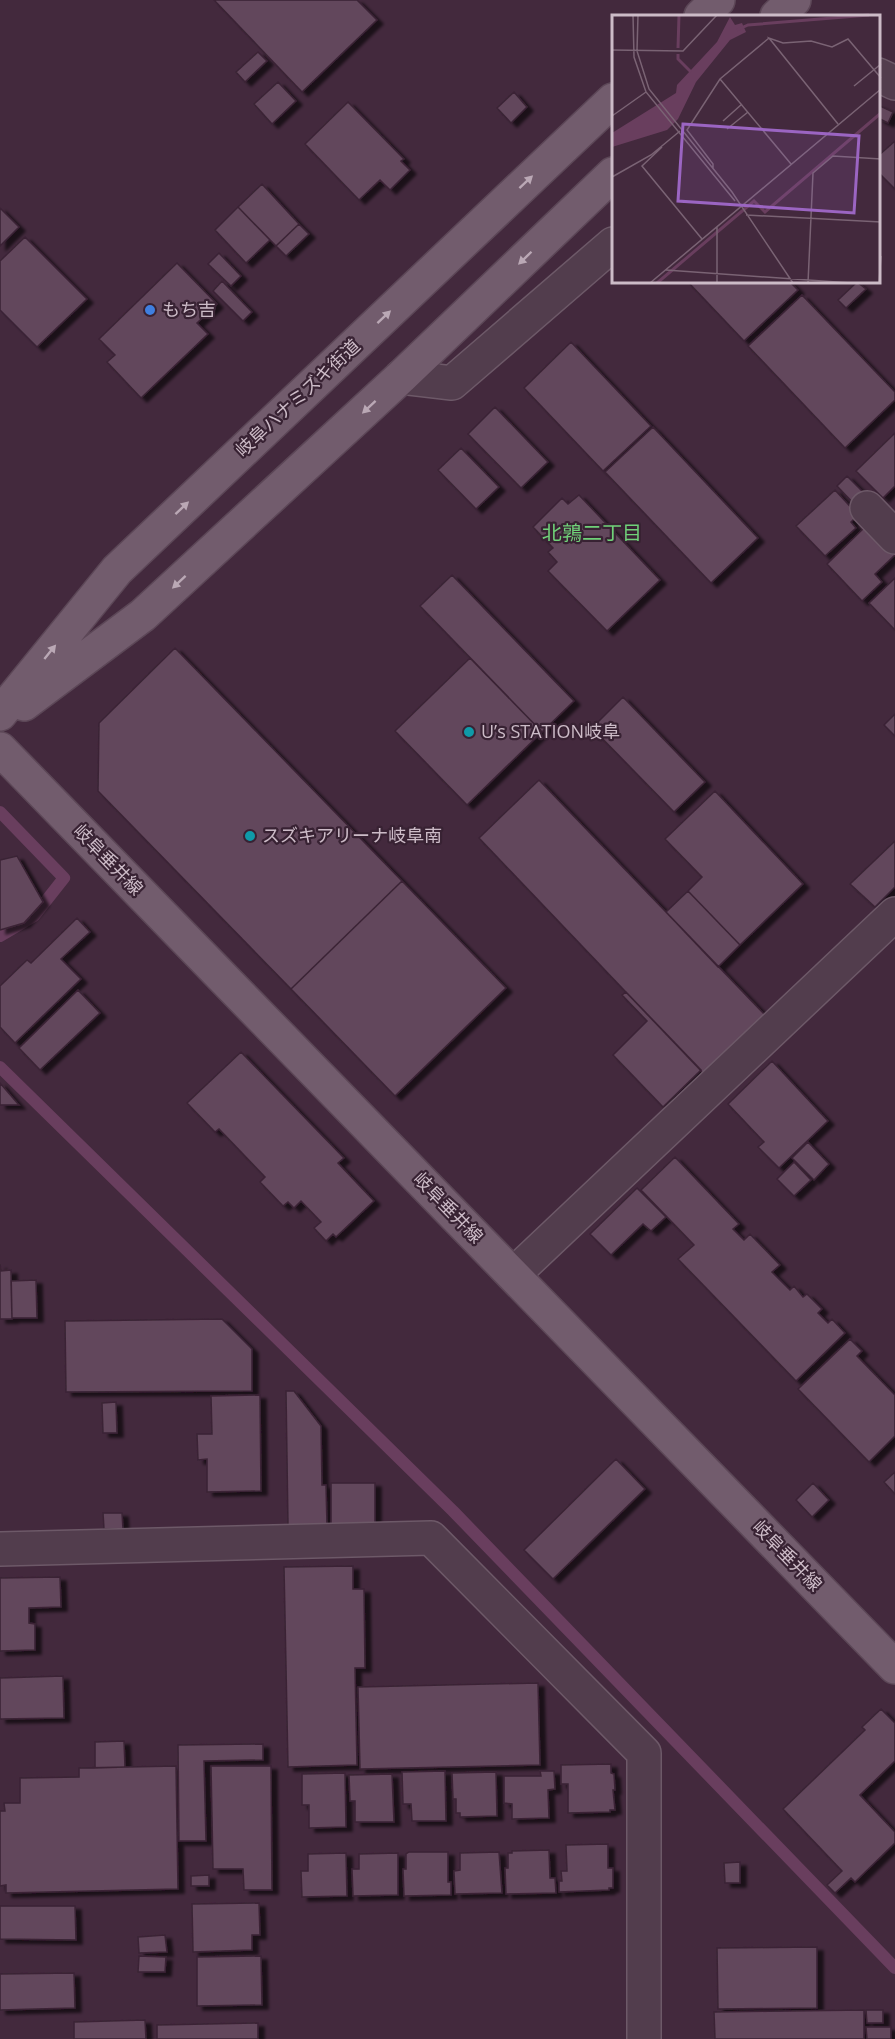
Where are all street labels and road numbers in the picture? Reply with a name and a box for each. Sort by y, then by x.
street label: 岐阜ハナミズキ街道 [230,333,365,461]
street label: 岐阜垂井線 [69,819,149,900]
street label: 岐阜垂井線 [409,1167,489,1248]
street label: 岐阜垂井線 [748,1515,828,1596]

